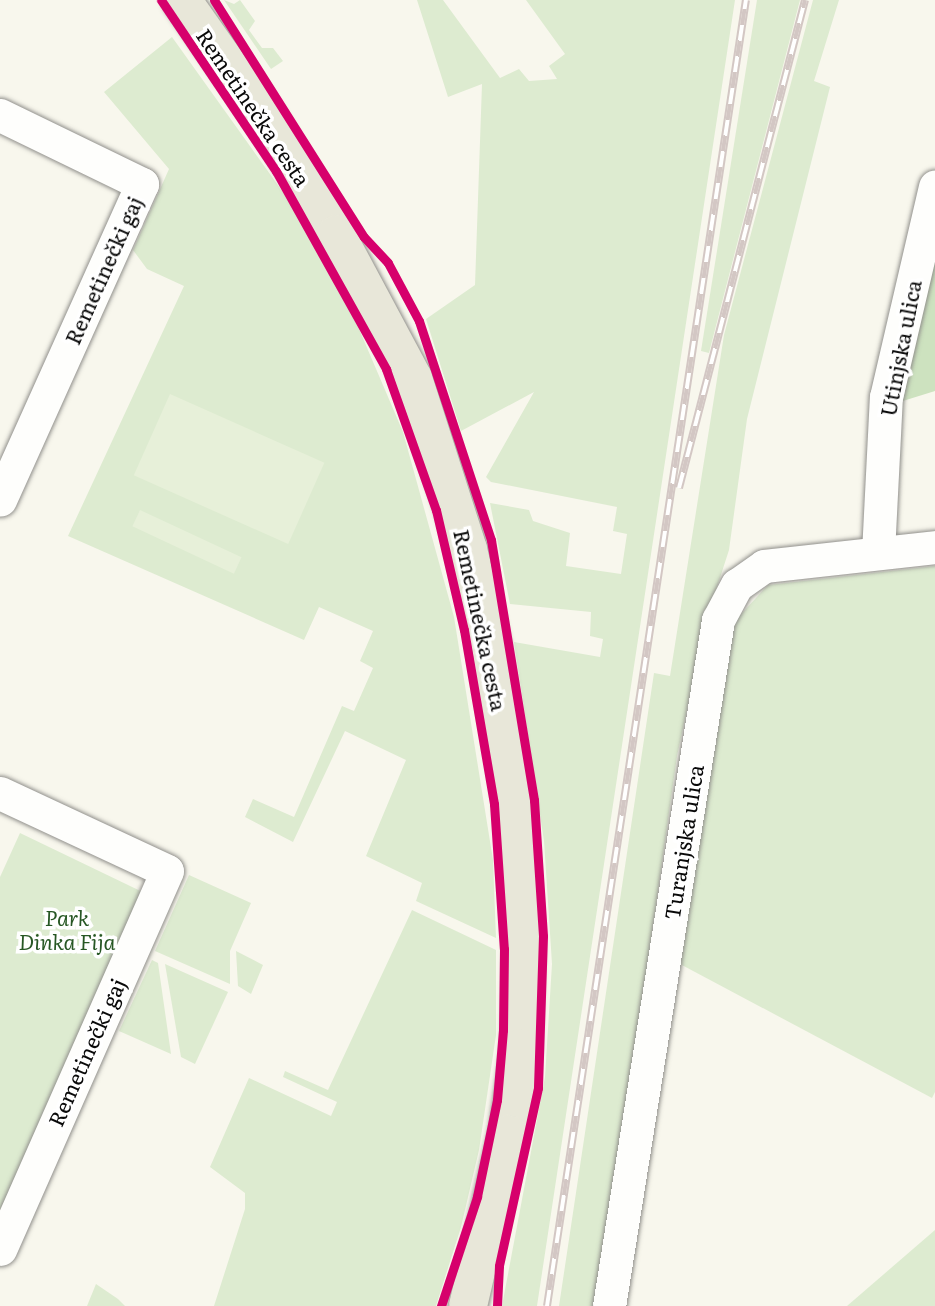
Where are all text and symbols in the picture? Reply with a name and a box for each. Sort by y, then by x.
street label: Remetinečka cesta [192,23,316,191]
street label: Remetinečki gaj [59,192,147,348]
street label: Utinjska ulica [874,278,926,418]
street label: Remetinečka cesta [449,527,513,713]
street label: Turanjska ulica [658,763,708,921]
park label: Park Dinka Fija [18,904,116,954]
street label: Remetinečki gaj [42,974,130,1130]

